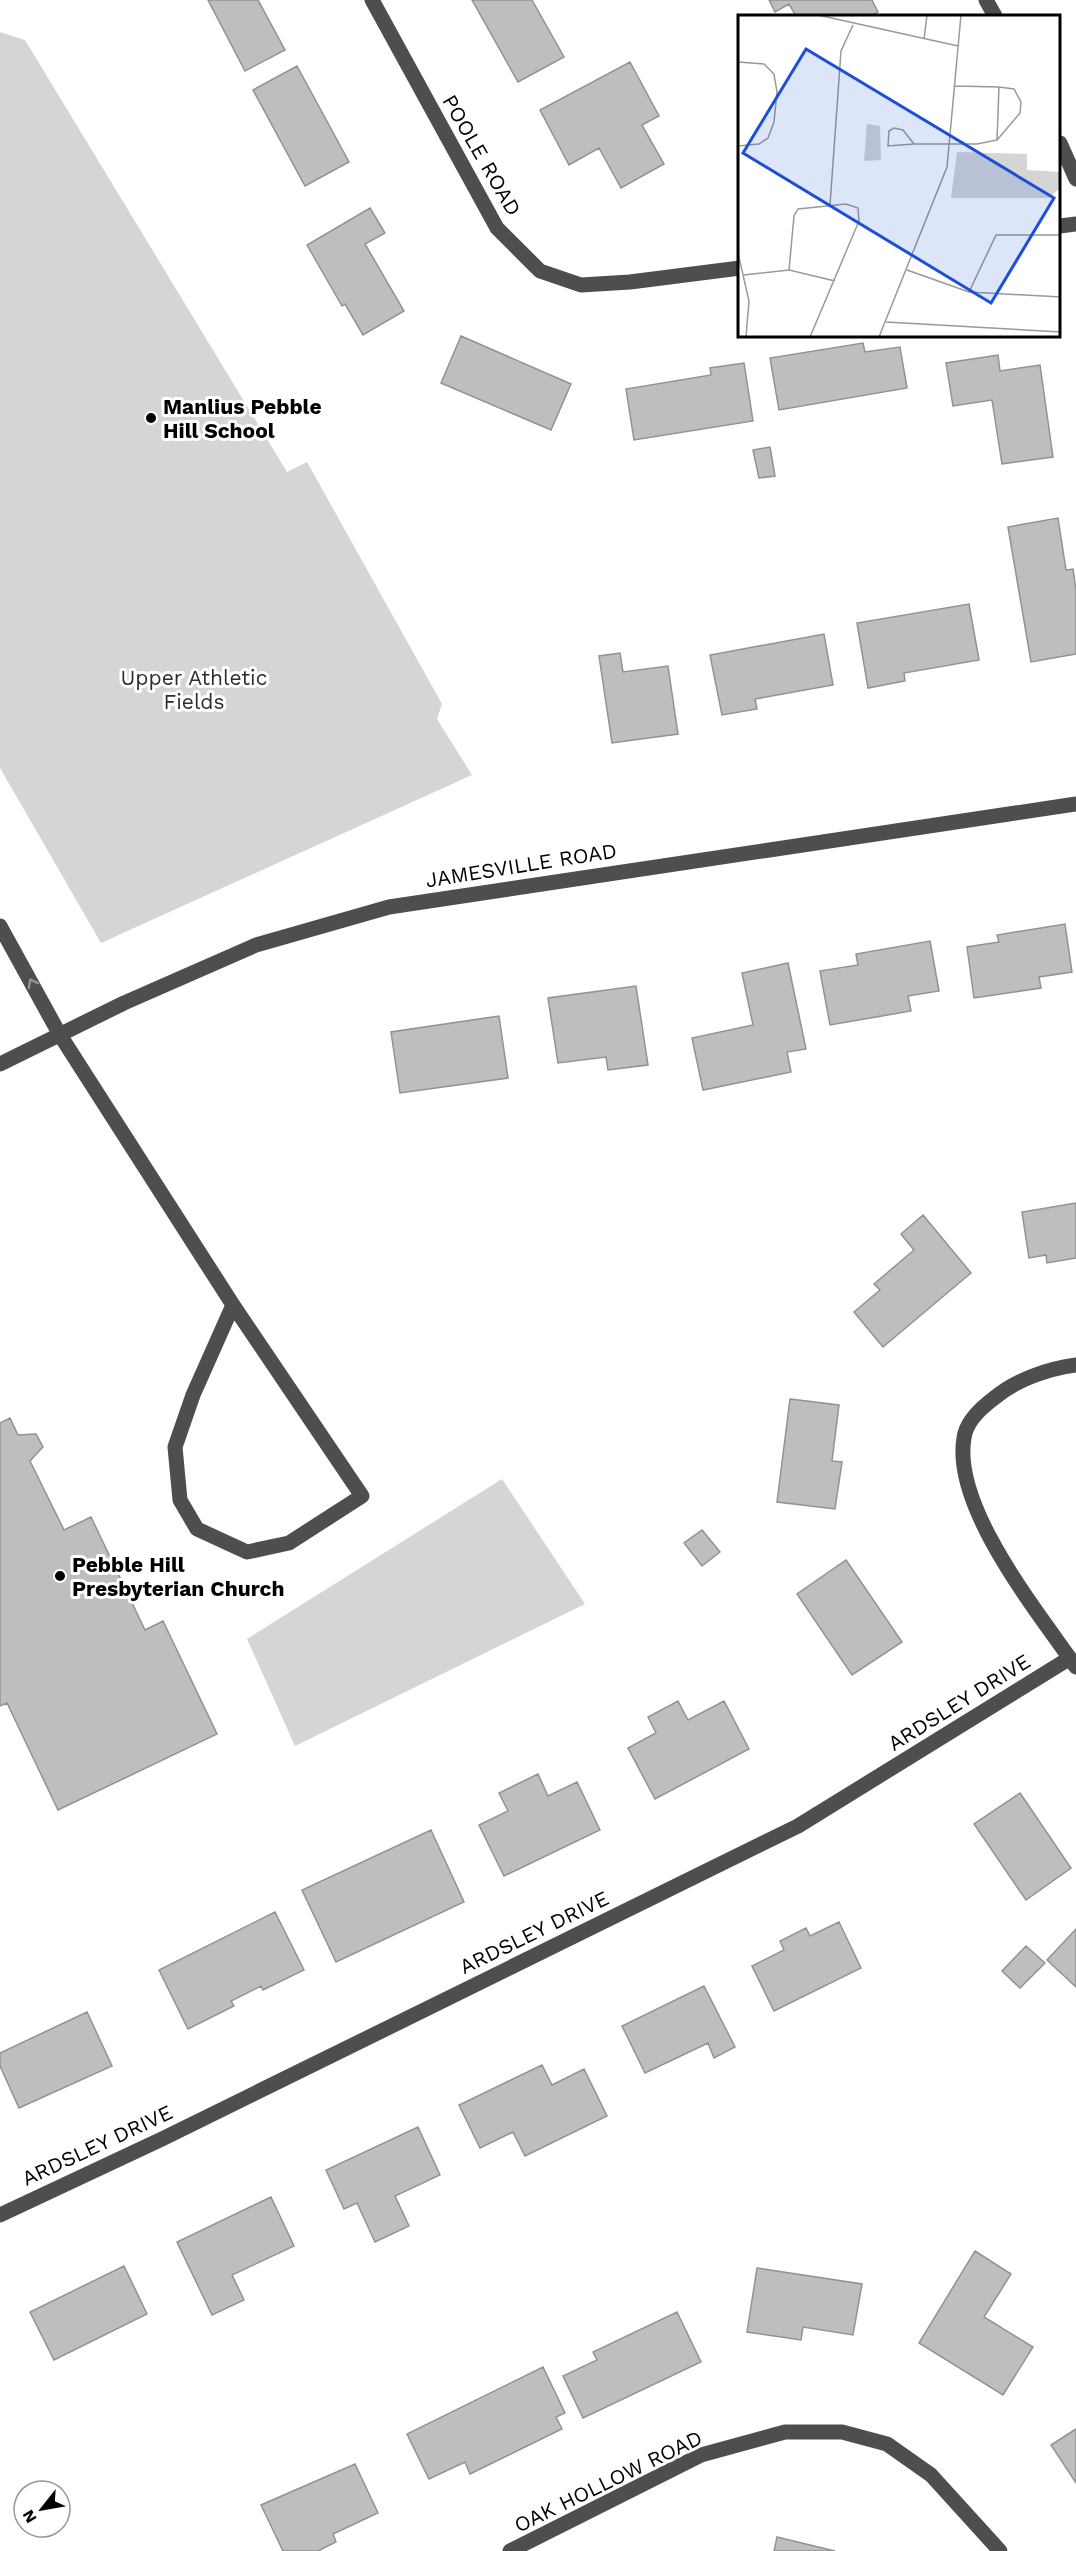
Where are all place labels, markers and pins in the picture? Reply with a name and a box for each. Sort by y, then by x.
place label: Manlius Pebble Hill School [163,394,322,443]
marker: Manlius Pebble Hill School [144,411,158,425]
place label: Pebble Hill Presbyterian Church [72,1552,285,1601]
marker: Pebble Hill Presbyterian Church [53,1569,67,1583]

